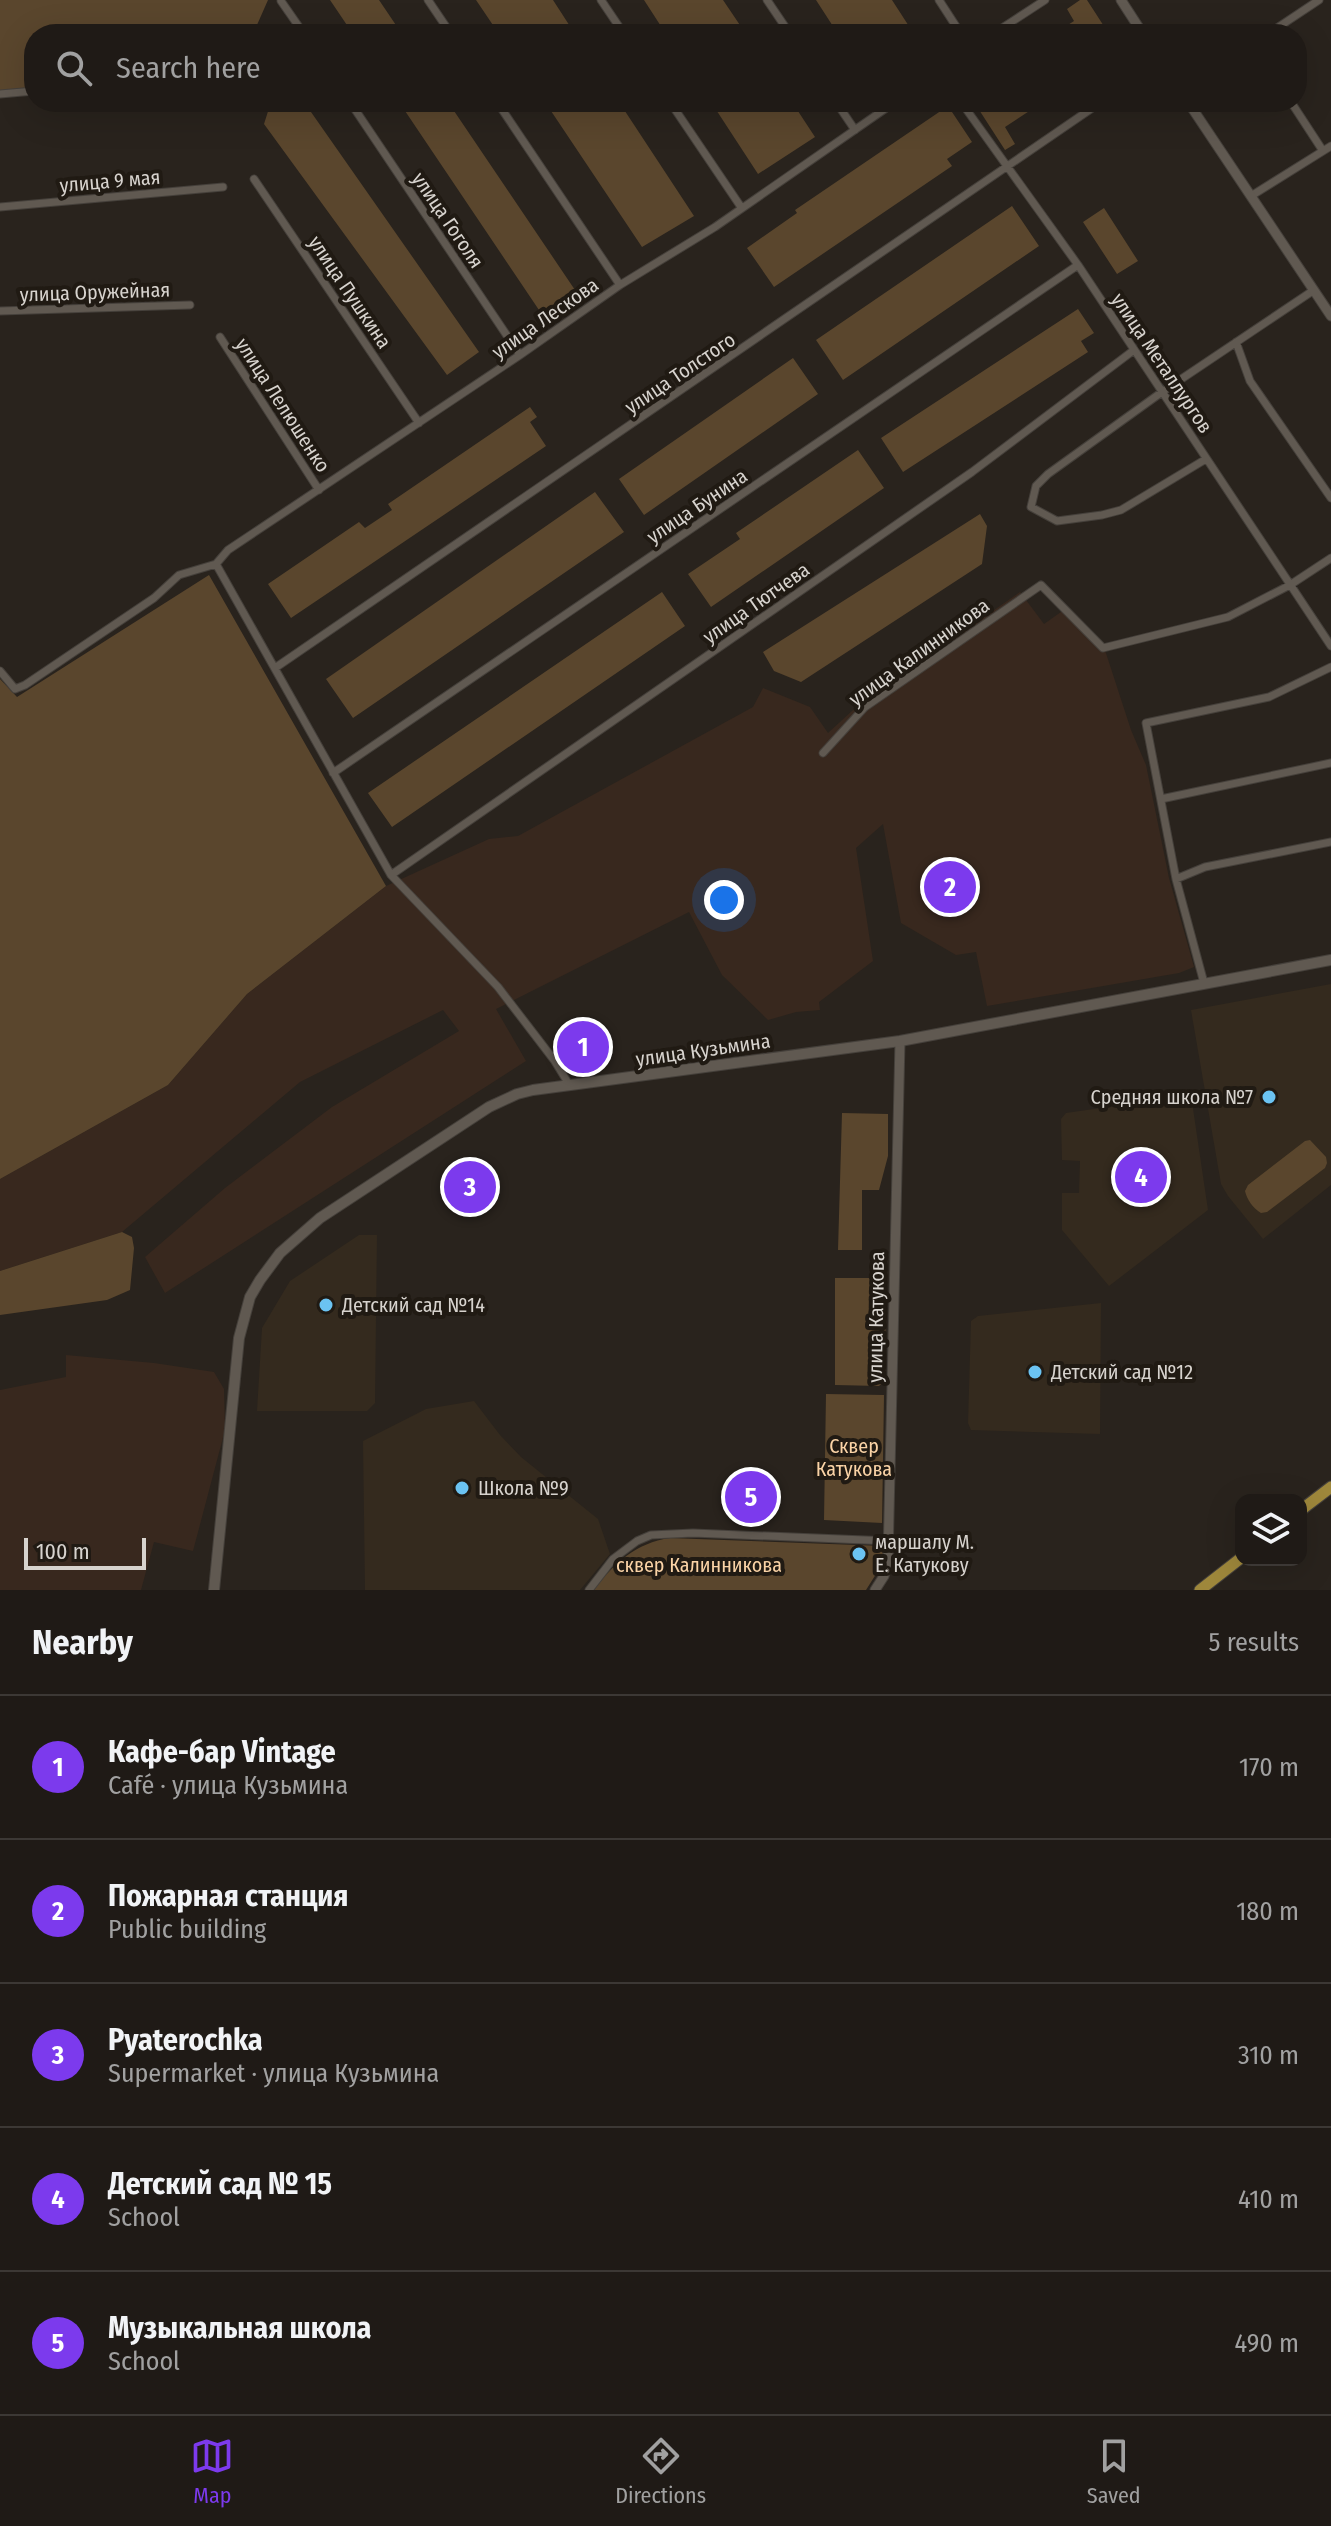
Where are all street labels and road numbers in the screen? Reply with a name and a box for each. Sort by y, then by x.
street label: улица 9 мая [59,165,161,197]
street label: улица Гоголя [407,168,489,272]
street label: улица Пушкина [304,231,396,353]
street label: улица Лескова [487,272,603,364]
street label: улица Оружейная [19,277,171,307]
street label: улица Металлургов [1106,288,1218,438]
street label: улица Толстого [620,327,740,419]
street label: улица Лелюшенко [231,333,335,477]
street label: улица Бунина [642,464,752,548]
street label: улица Тютчева [698,557,814,649]
street label: улица Калинникова [844,593,994,711]
street label: улица Кузьмина [634,1029,772,1071]
street label: улица Катукова [863,1251,889,1383]

